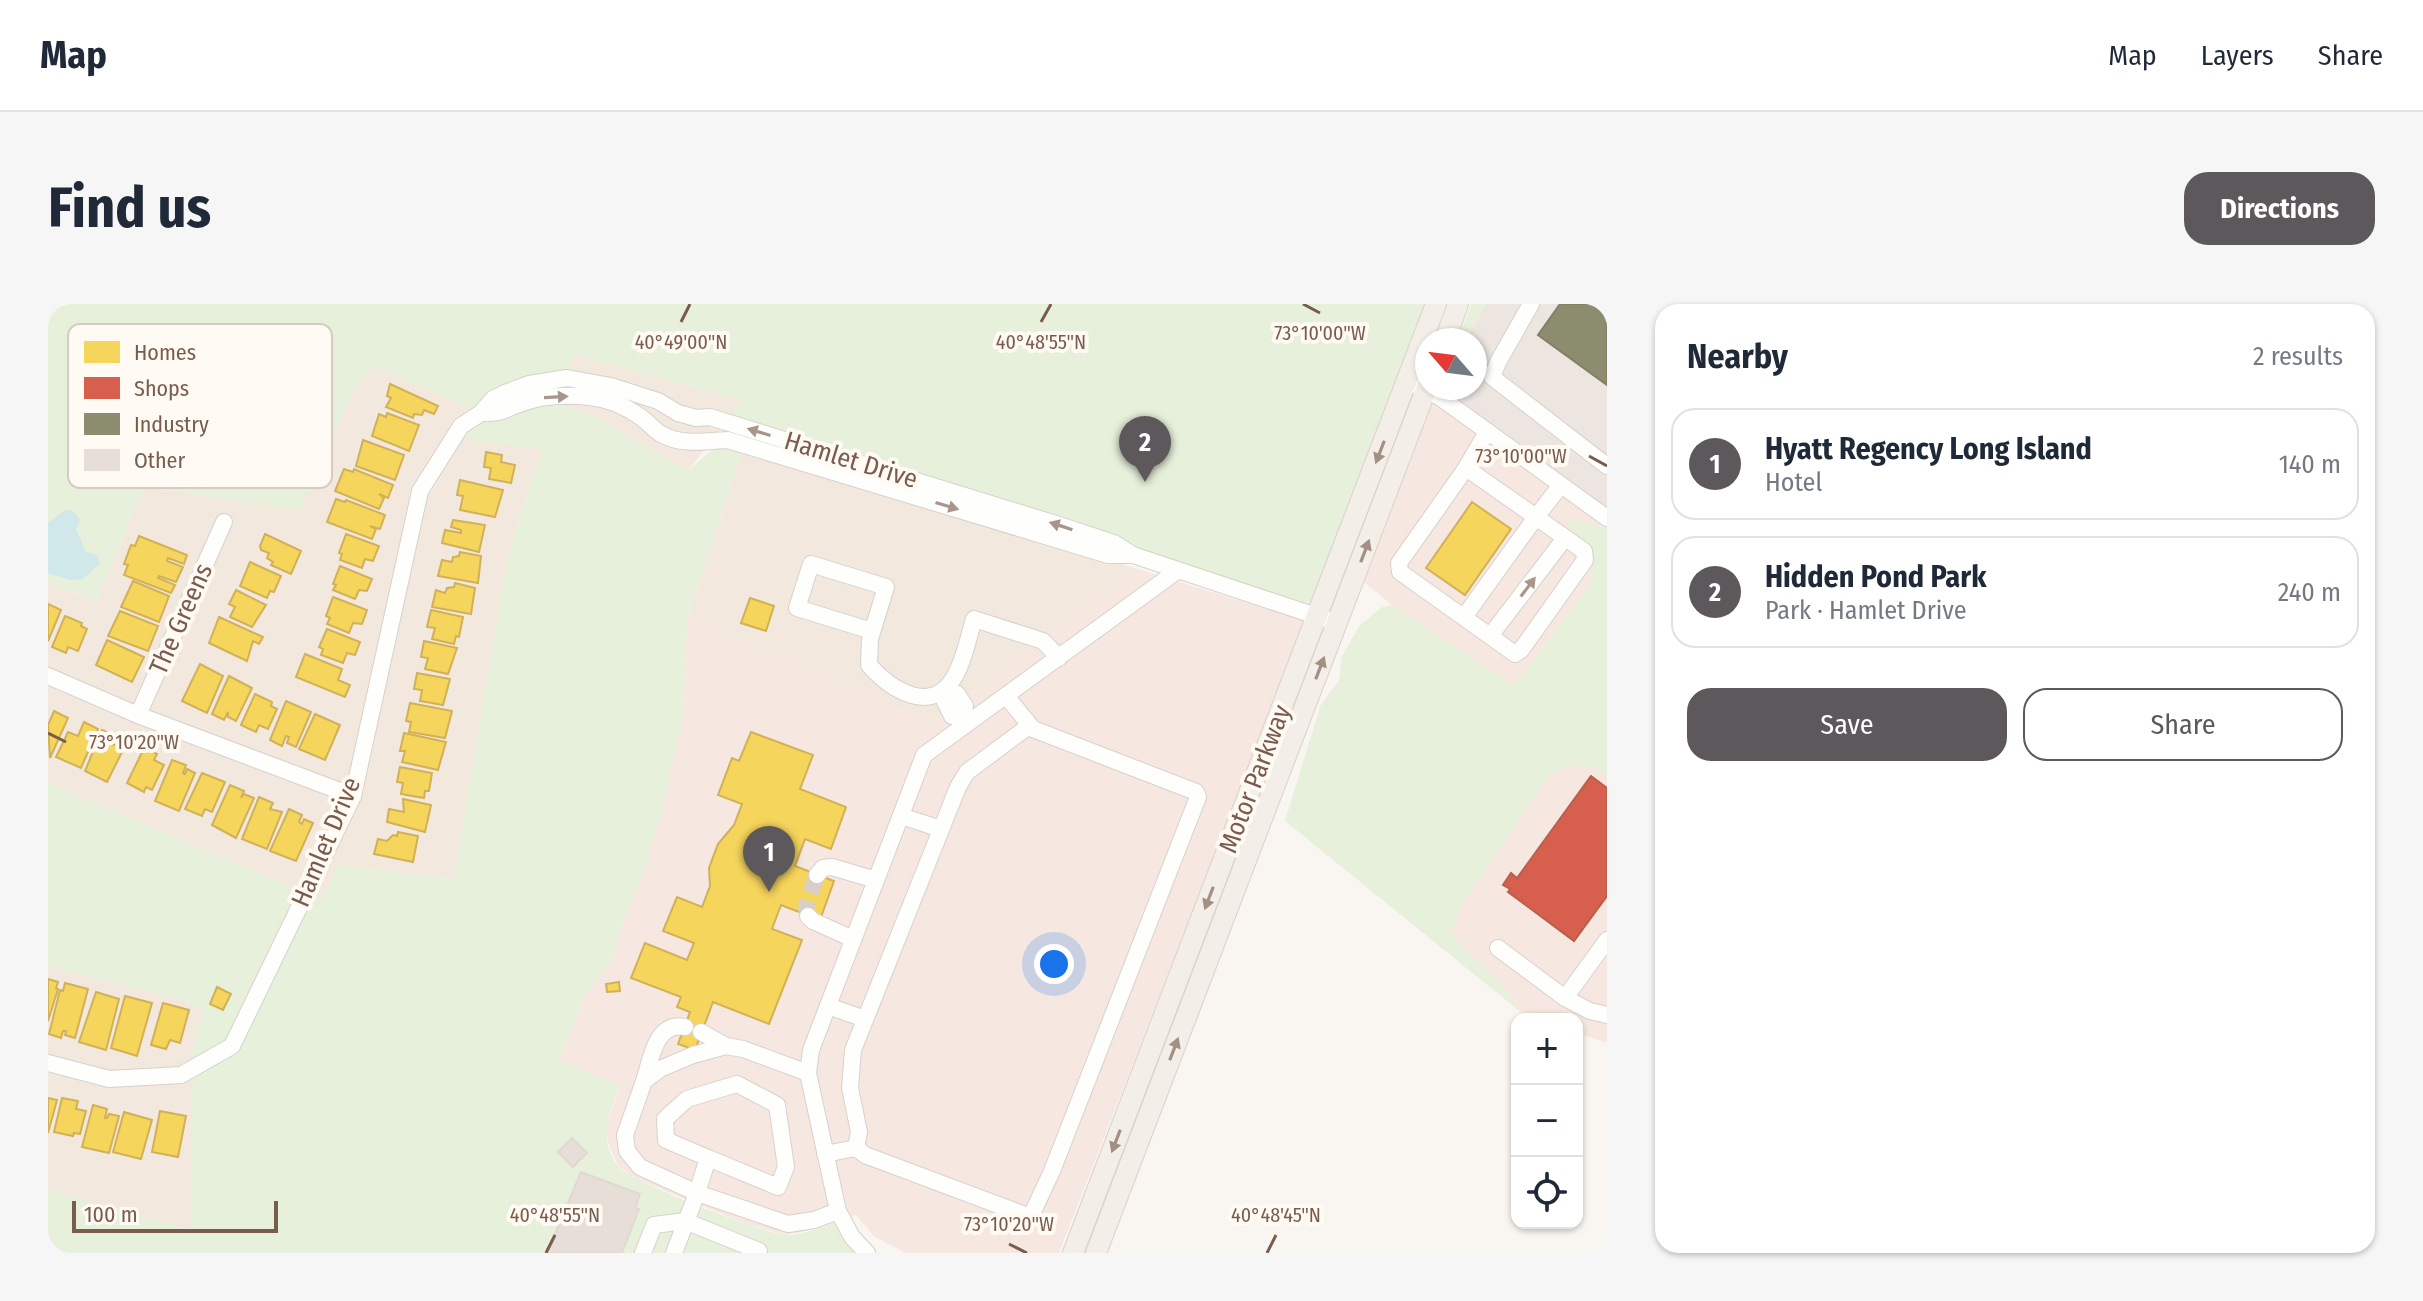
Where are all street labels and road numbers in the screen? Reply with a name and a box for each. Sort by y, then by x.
street label: Hamlet Drive [781,425,921,495]
street label: The Greens [143,559,219,679]
street label: Motor Parkway [1213,700,1298,857]
street label: Hamlet Drive [285,773,367,911]

